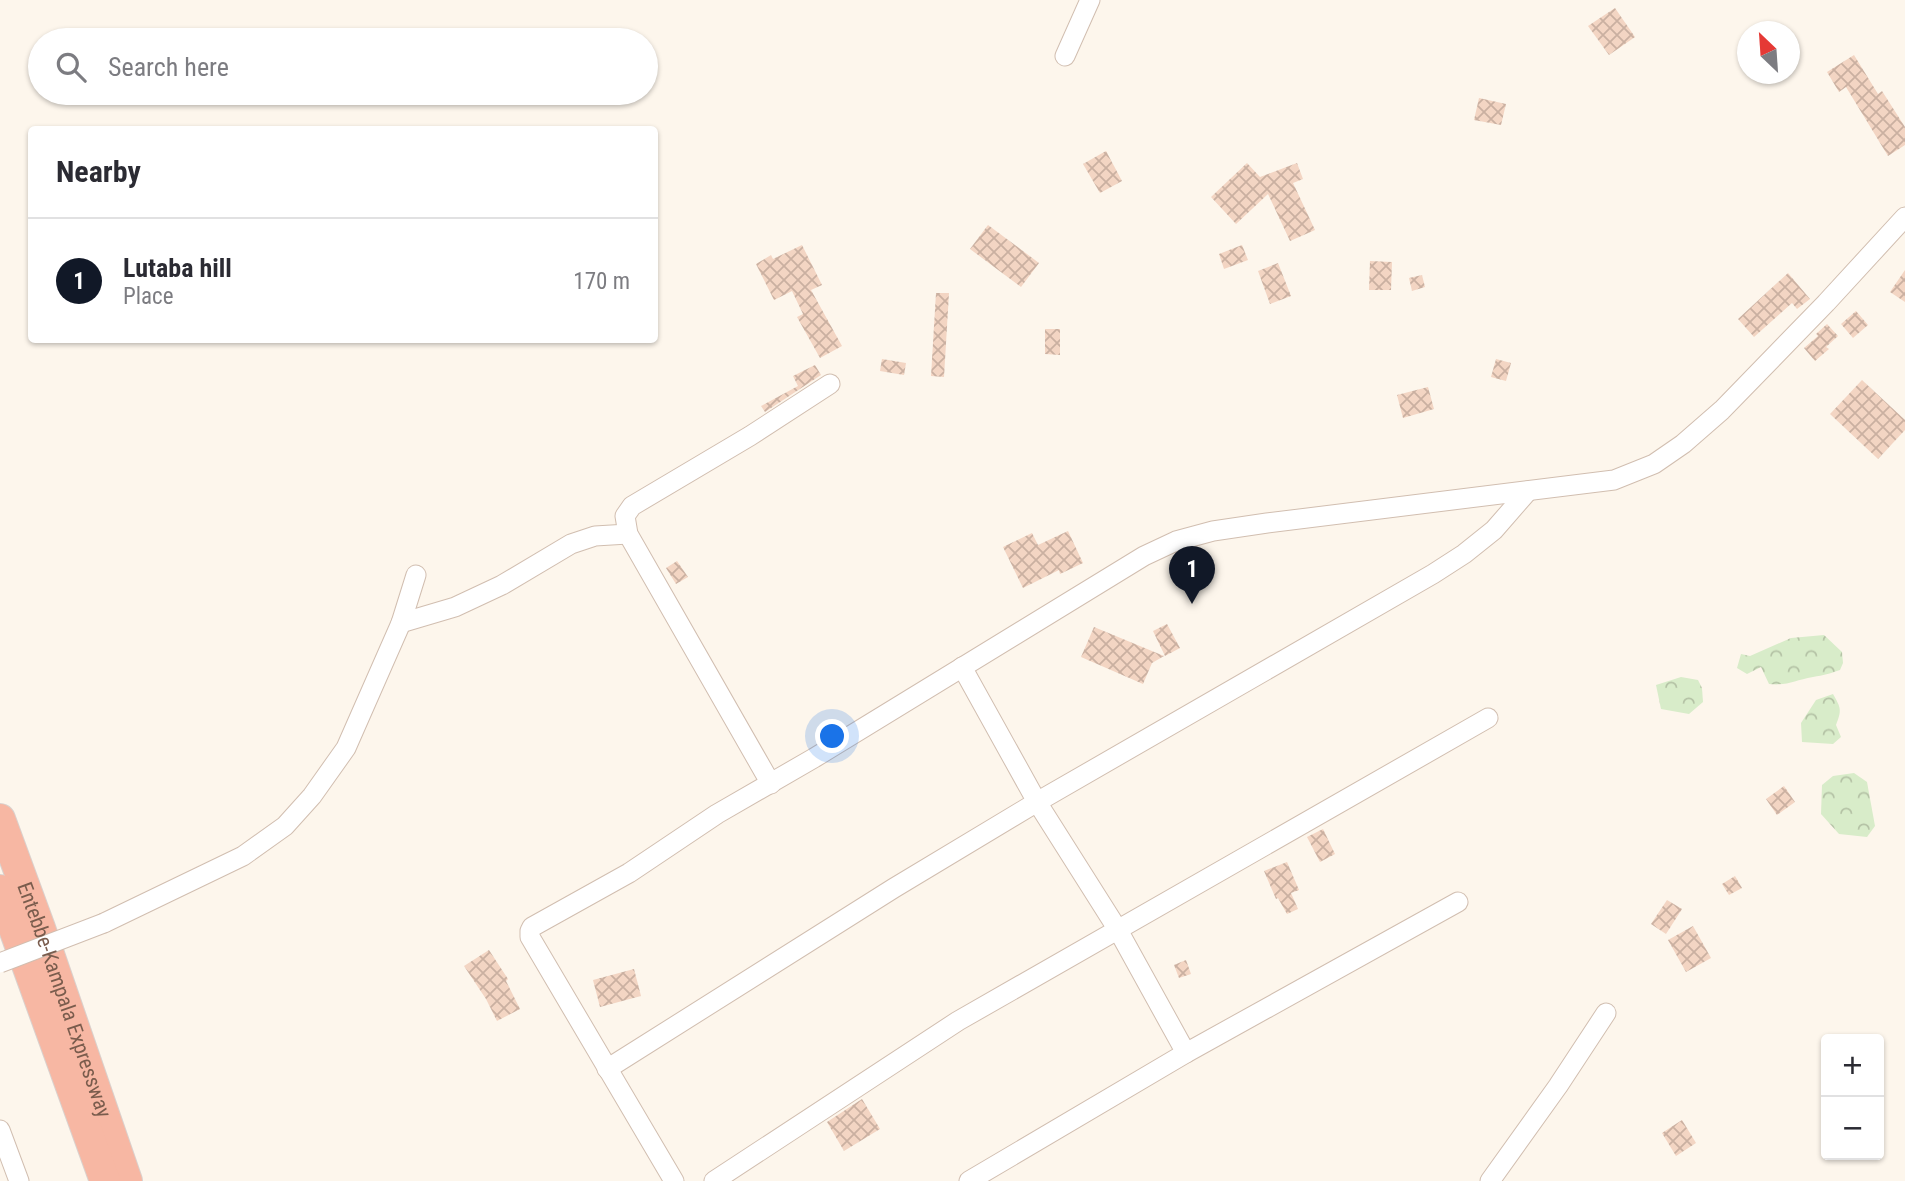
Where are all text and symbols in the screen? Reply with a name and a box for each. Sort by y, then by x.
north arrow [1737,21,1800,84]
search box [28,28,658,105]
icon: search [52,48,90,86]
text: Search here [108,52,229,82]
text: Nearby [56,154,141,189]
text: Lutaba hill [123,253,232,283]
text: 1 [73,268,85,295]
text: 170 m [573,268,630,295]
text: Place [123,283,173,310]
pin: 1 [1169,546,1215,604]
your location [815,719,849,753]
street label: Entebbe-Kampala Expressway [12,879,116,1121]
map controls [1821,1034,1884,1160]
button: + [1821,1034,1884,1097]
button: − [1821,1097,1884,1160]

